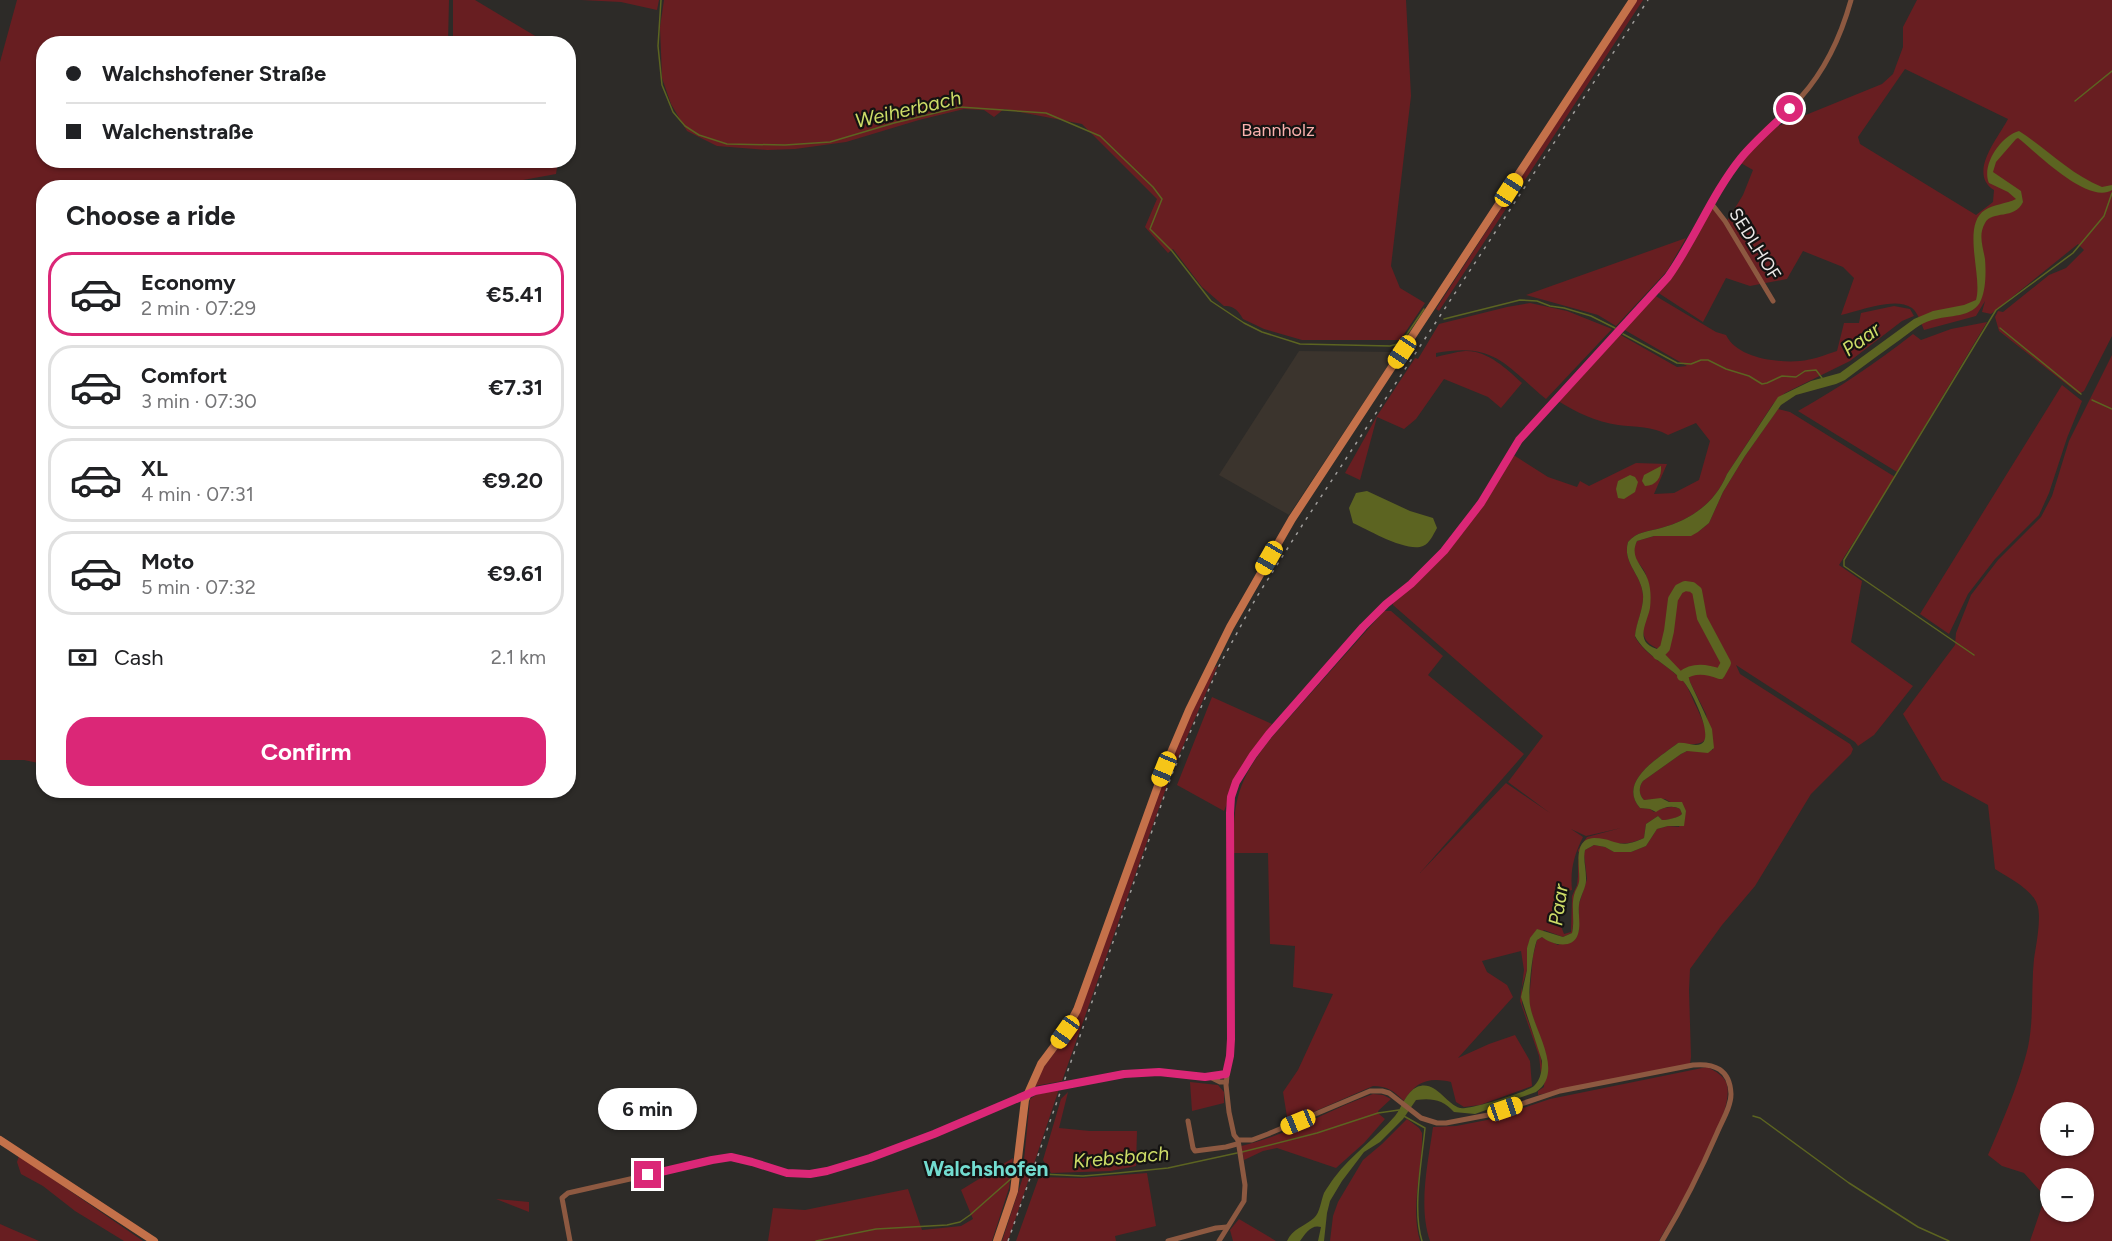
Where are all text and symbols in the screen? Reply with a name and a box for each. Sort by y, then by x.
text: Walchshofener Straße [102,60,326,87]
water label: Weiherbach [852,85,964,133]
route start [1776,95,1803,122]
text: Walchenstraße [102,118,253,145]
park label: Bannholz [1241,119,1315,141]
car [1492,170,1526,210]
text: Choose a ride [66,199,235,232]
street label: SEDLHOF [1724,204,1786,284]
icon: car [69,267,123,321]
text: Economy [141,269,236,296]
text: €5.41 [486,281,543,308]
text: 2 min · 07:29 [141,296,256,320]
water label: Paar [1837,316,1886,361]
car [1384,332,1420,372]
icon: car [69,360,123,414]
text: Comfort [141,362,227,389]
text: €7.31 [489,374,543,401]
text: 3 min · 07:30 [141,389,257,413]
icon: car [69,453,123,507]
text: XL [141,455,168,482]
text: €9.20 [482,467,543,494]
text: 4 min · 07:31 [141,482,254,506]
car [1252,538,1286,578]
icon: car [69,546,123,600]
text: Moto [141,548,194,575]
text: €9.61 [487,560,543,587]
text: 5 min · 07:32 [141,575,256,599]
icon: cash [66,641,99,674]
text: Cash [114,644,164,671]
text: 2.1 km [491,645,546,669]
button: Confirm [66,717,546,786]
car [1149,749,1179,789]
water label: Paar [1543,882,1573,927]
car [1047,1012,1083,1052]
callout: 6 min [598,1088,698,1130]
car [1485,1095,1525,1123]
text: 6 min [622,1097,673,1121]
map controls [2040,1102,2094,1222]
button: + [2040,1102,2094,1156]
car [1278,1107,1318,1137]
water label: Krebsbach [1072,1141,1170,1173]
district label: Walchshofen [923,1156,1049,1181]
route end [634,1161,661,1188]
button: − [2040,1168,2094,1222]

